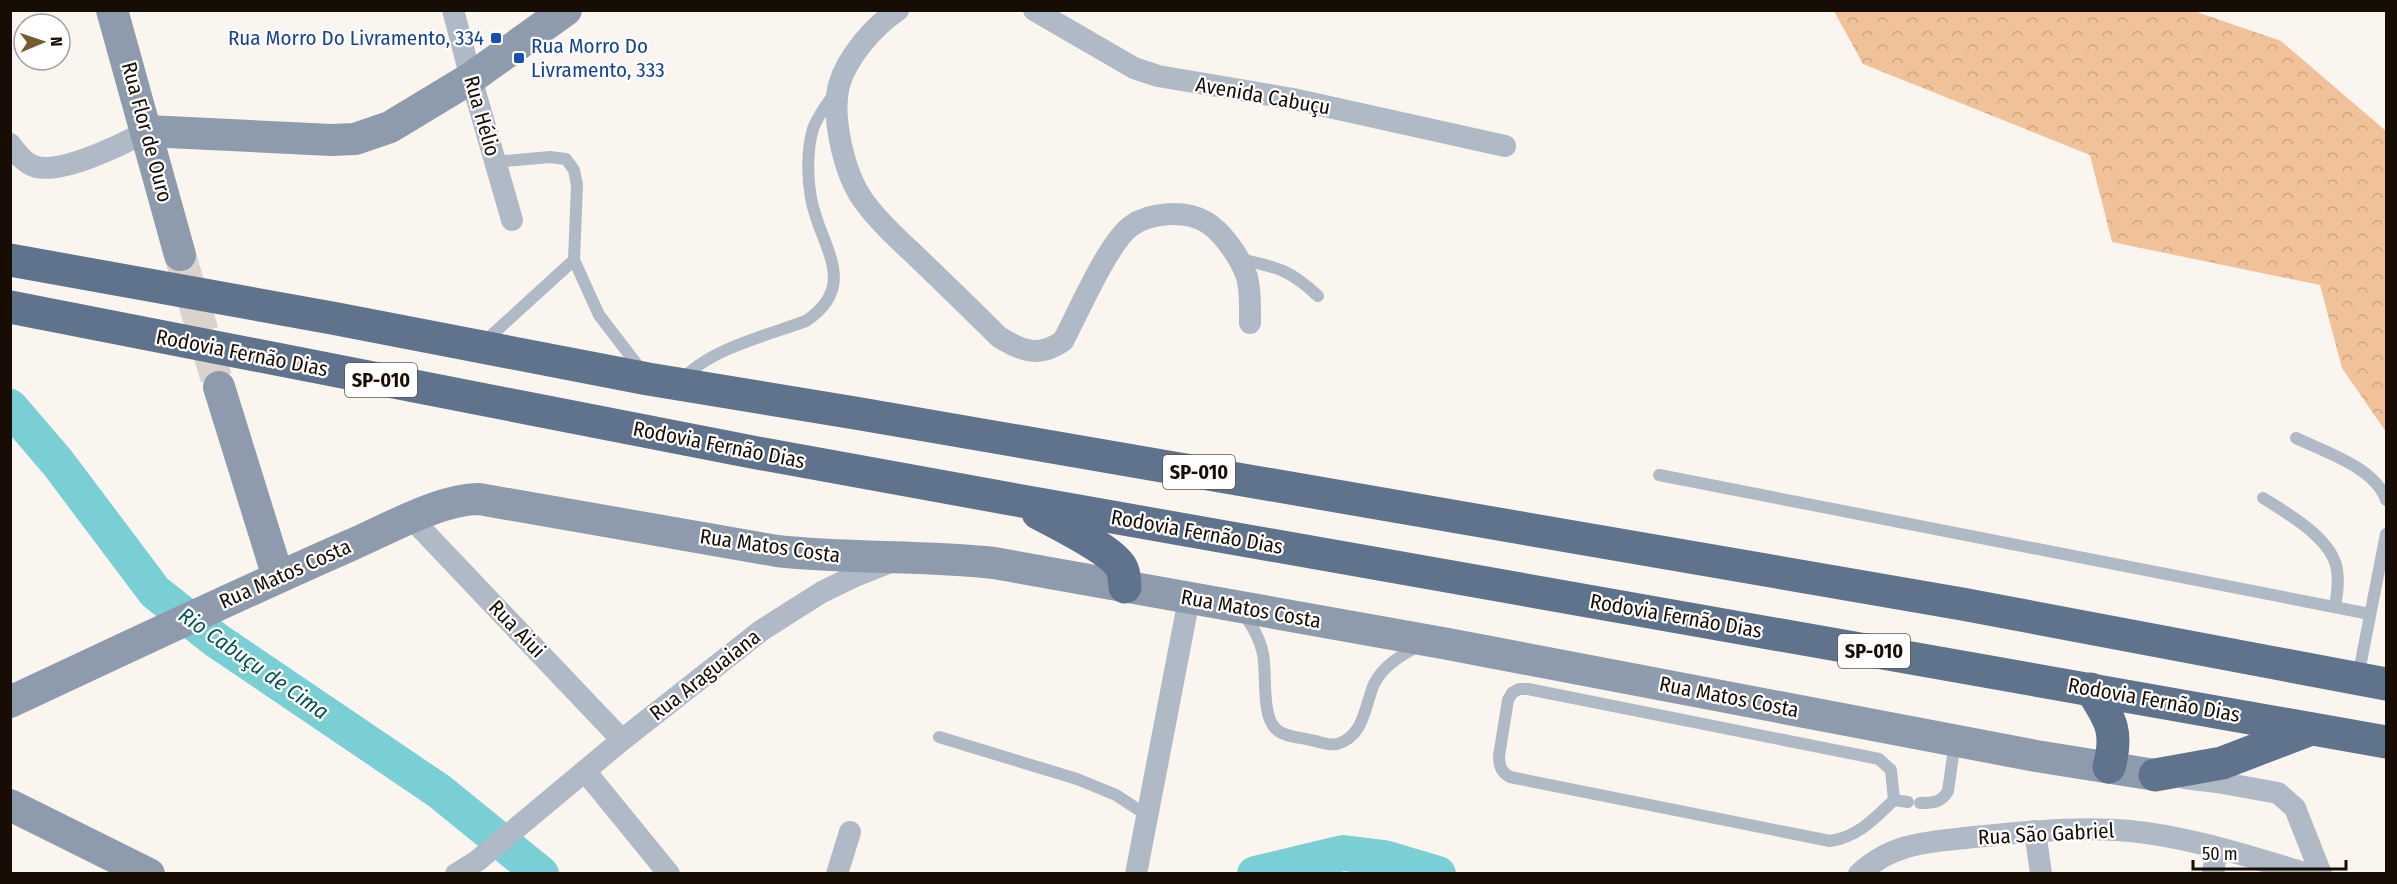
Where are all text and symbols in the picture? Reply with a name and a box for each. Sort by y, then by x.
north arrow [12,12,72,72]
place label: Rua Morro Do Livramento, 334 [228,25,484,51]
marker: Rua Morro Do Livramento, 334 [489,31,503,45]
place label: Rua Morro Do Livramento, 333 [531,33,665,83]
text: N [47,36,66,47]
marker: Rua Morro Do Livramento, 333 [512,51,526,65]
street label: Rua Flor de Ouro [116,59,178,205]
street label: Avenida Cabuçu [1194,71,1332,121]
street label: Rua Hélio [458,73,506,159]
street label: Rodovia Fernão Dias [154,324,330,382]
road number: SP-010 [345,363,417,397]
street label: Rodovia Fernão Dias [631,416,807,474]
road number: SP-010 [1163,455,1235,489]
street label: Rodovia Fernão Dias [1109,504,1285,560]
street label: Rua Matos Costa [698,523,842,569]
street label: Rua Matos Costa [215,533,355,615]
street label: Rua Matos Costa [1179,584,1323,634]
street label: Rodovia Fernão Dias [1588,588,1764,644]
street label: Rua Aiui [483,595,551,663]
water label: Rio Cabuçu de Cima [173,602,334,725]
street label: Rua Araguaiana [644,624,766,726]
road number: SP-010 [1838,634,1910,668]
street label: Rua Matos Costa [1657,671,1801,723]
street label: Rodovia Fernão Dias [2066,672,2242,728]
street label: Rua São Gabriel [1977,817,2115,851]
scale bar [2193,833,2346,871]
text: 50 m [2202,843,2238,865]

